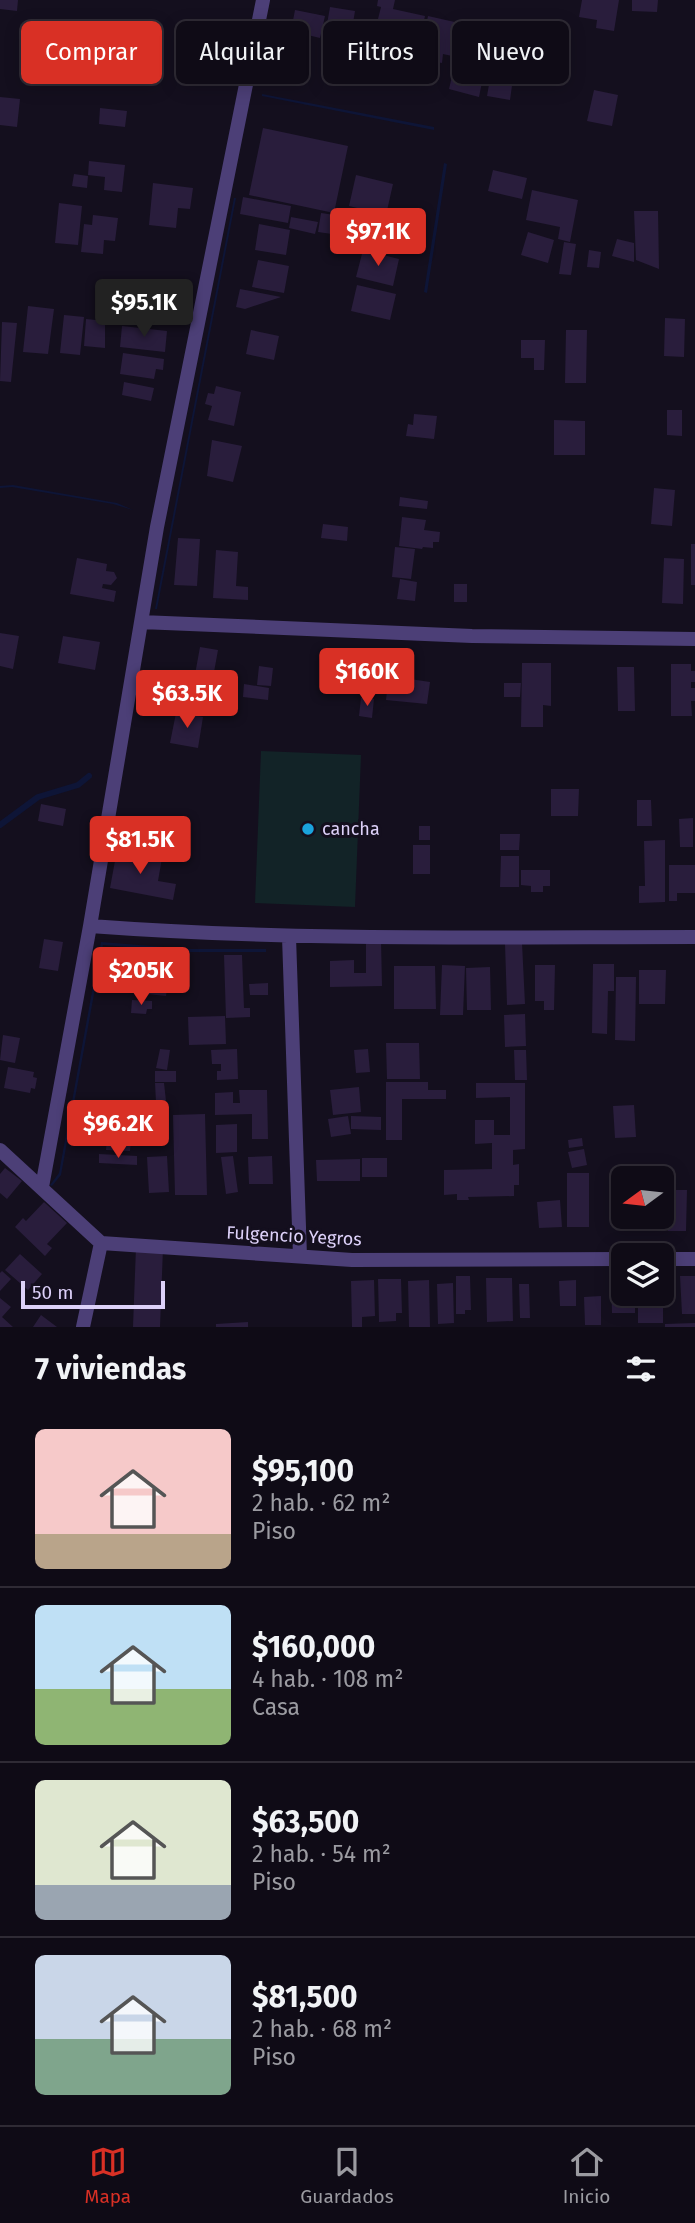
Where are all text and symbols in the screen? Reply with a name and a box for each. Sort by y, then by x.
chip: Comprar [21,21,162,84]
chip: Alquilar [176,21,309,84]
chip: Filtros [323,21,438,84]
chip: Nuevo [452,21,569,84]
pin: $97.1K [321,208,435,268]
text: $97.1K [346,217,410,245]
pin: $95.1K [87,280,201,339]
text: $95.1K [111,288,177,316]
pin: $160K [318,648,416,708]
text: $160K [335,657,399,685]
pin: $63.5K [130,670,244,730]
text: $63.5K [152,679,222,707]
pin: $81.5K [83,816,197,876]
place label: cancha [322,818,380,840]
marker: cancha [300,821,316,837]
text: $81.5K [106,825,174,853]
pin: $205K [92,948,190,1007]
text: $205K [109,956,173,984]
pin: $96.2K [61,1100,175,1160]
text: $96.2K [83,1109,153,1137]
north arrow [611,1166,674,1228]
map controls [611,1166,674,1306]
street label: Fulgencio Yegros [226,1221,362,1251]
button: layers [611,1243,674,1306]
scale bar [21,1278,164,1310]
text: 50 m [32,1281,73,1304]
icon: filters [622,1350,660,1388]
text: 7 viviendas [35,1351,186,1387]
text: $95,100 [252,1453,354,1489]
icon: home [91,1457,175,1541]
text: 2 hab. · 62 m² [252,1489,390,1517]
text: Piso [252,1517,296,1545]
text: $160,000 [252,1629,375,1665]
icon: home [91,1633,175,1717]
text: 4 hab. · 108 m² [252,1665,403,1693]
text: Casa [252,1693,300,1721]
text: $63,500 [252,1804,359,1840]
icon: home [91,1808,175,1892]
text: 2 hab. · 54 m² [252,1840,391,1868]
text: Piso [252,1868,296,1896]
text: $81,500 [252,1979,358,2015]
icon: home [91,1983,175,2067]
text: 2 hab. · 68 m² [252,2015,392,2043]
text: Piso [252,2043,296,2071]
tab: Mapa [85,2143,131,2208]
tab: Guardados [300,2143,394,2208]
tab: Inicio [563,2143,610,2208]

